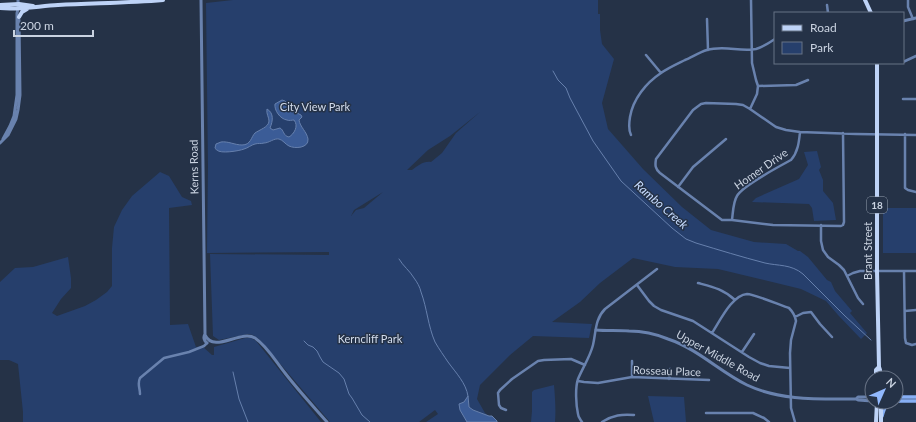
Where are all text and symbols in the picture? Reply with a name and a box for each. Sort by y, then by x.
scale bar [14,12,93,38]
legend [774,12,904,64]
text: 200 m [20,18,54,33]
text: Road [810,20,837,35]
text: Park [810,40,834,55]
park label: City View Park [280,100,351,113]
street label: Kerns Road [187,139,200,195]
street label: Homer Drive [732,145,790,192]
water label: Rambo Creek [631,177,691,232]
road number: 18 [867,197,887,213]
street label: Brant Street [861,222,874,280]
street label: Upper Middle Road [674,327,762,384]
park label: Kerncliff Park [338,332,403,345]
street label: Rosseau Place [633,363,701,378]
north arrow [864,370,904,410]
text: N [884,375,899,390]

